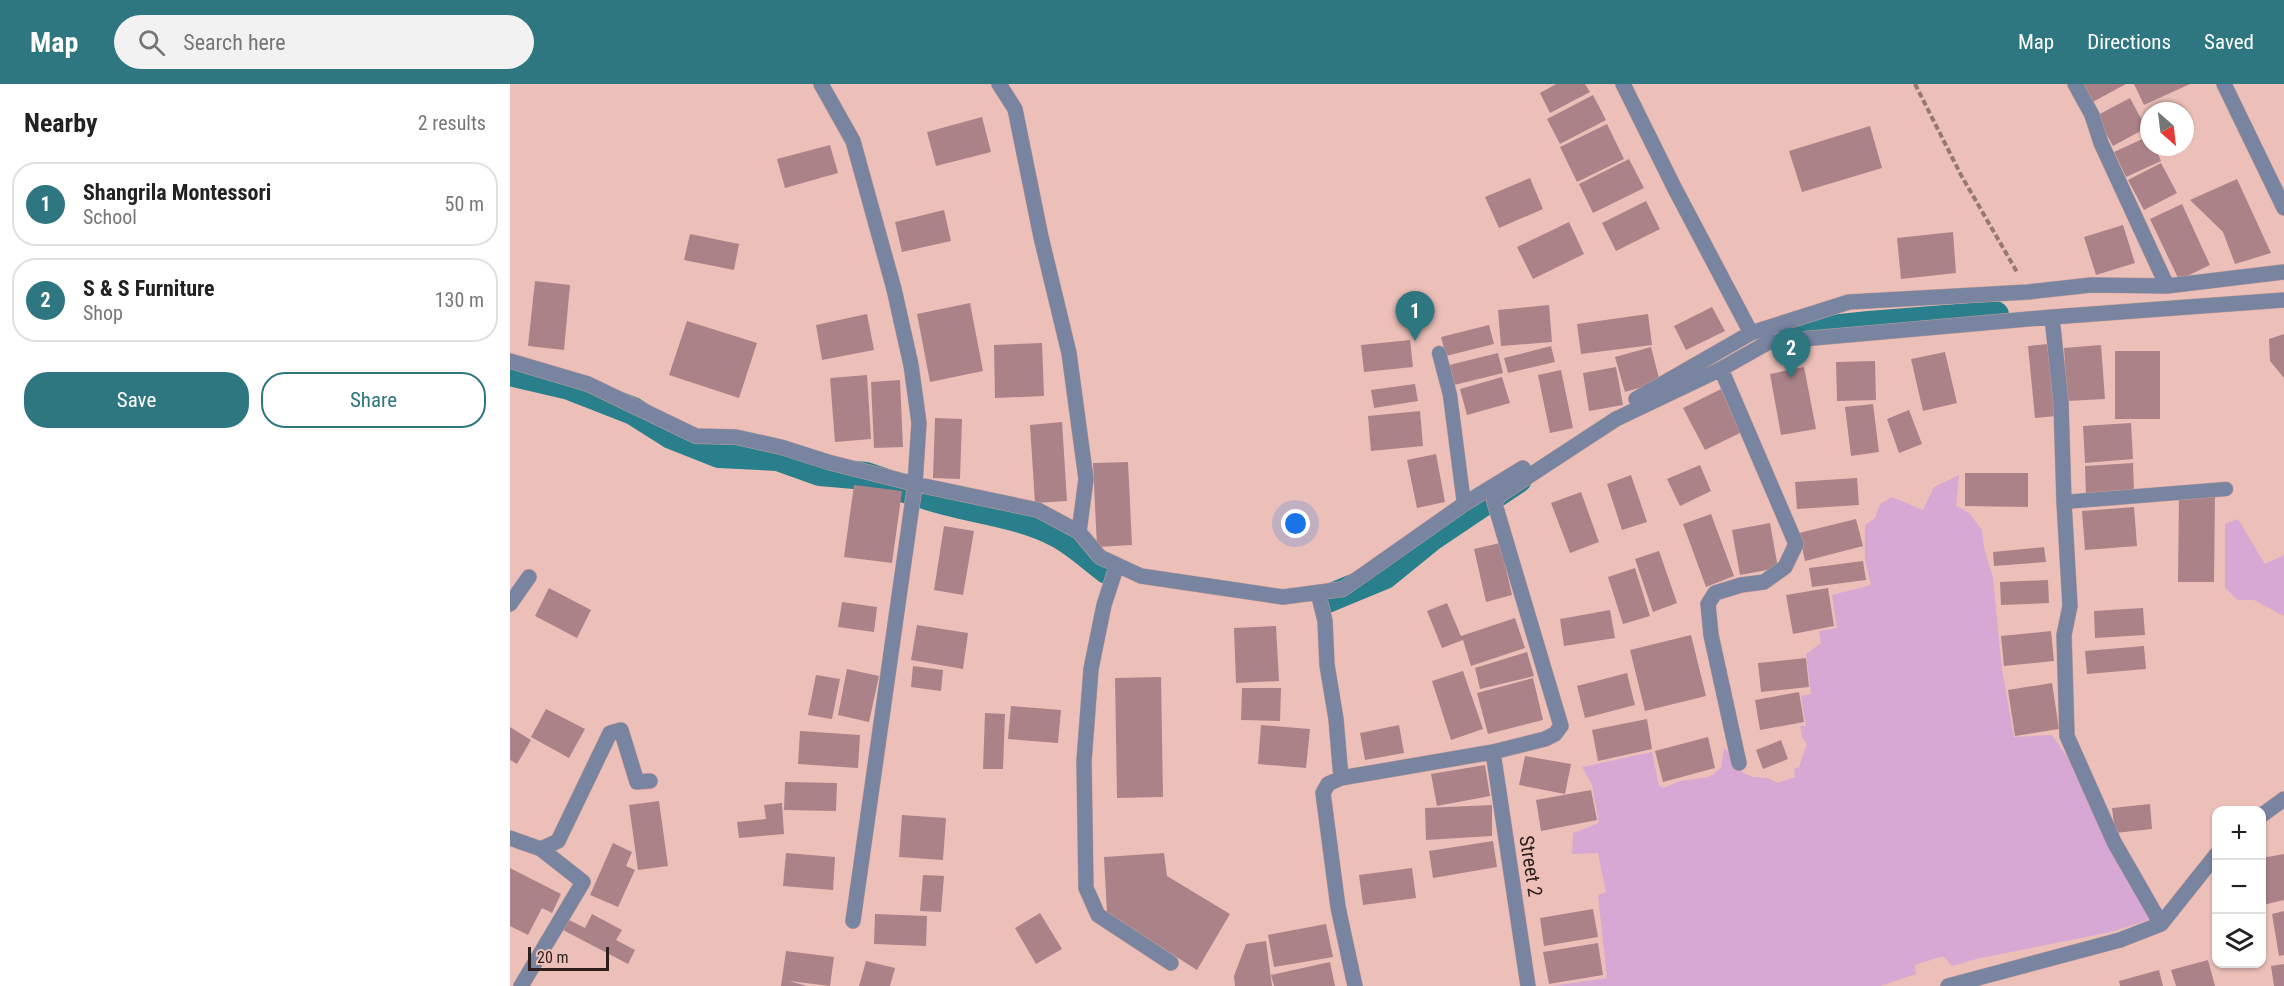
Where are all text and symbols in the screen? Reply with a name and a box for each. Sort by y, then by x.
search box [114,15,534,69]
text: Map [30,26,78,59]
icon: search [135,26,168,59]
text: Search here [183,30,286,55]
text: Map [2018,30,2054,54]
text: Directions [2087,30,2171,54]
text: Saved [2204,30,2254,54]
north arrow [2140,102,2194,156]
text: Nearby [24,108,98,138]
text: 2 results [418,111,486,135]
text: Shangrila Montessori [83,180,271,205]
text: 1 [40,192,51,216]
text: 50 m [445,192,484,216]
text: School [83,205,137,229]
text: S & S Furniture [83,276,215,301]
text: 2 [40,288,51,312]
text: 130 m [435,288,484,312]
pin: 1 [1396,292,1434,341]
text: Shop [83,301,123,325]
pin: 2 [1772,328,1810,378]
button: Save [24,372,249,428]
button: Share [261,372,486,428]
your location [1281,509,1310,538]
map controls [2212,806,2266,968]
button: + [2212,806,2266,860]
street label: Street 2 [1514,834,1548,898]
button: − [2212,860,2266,914]
button: layers [2212,914,2266,968]
scale bar [528,944,609,972]
text: 20 m [537,948,569,967]

